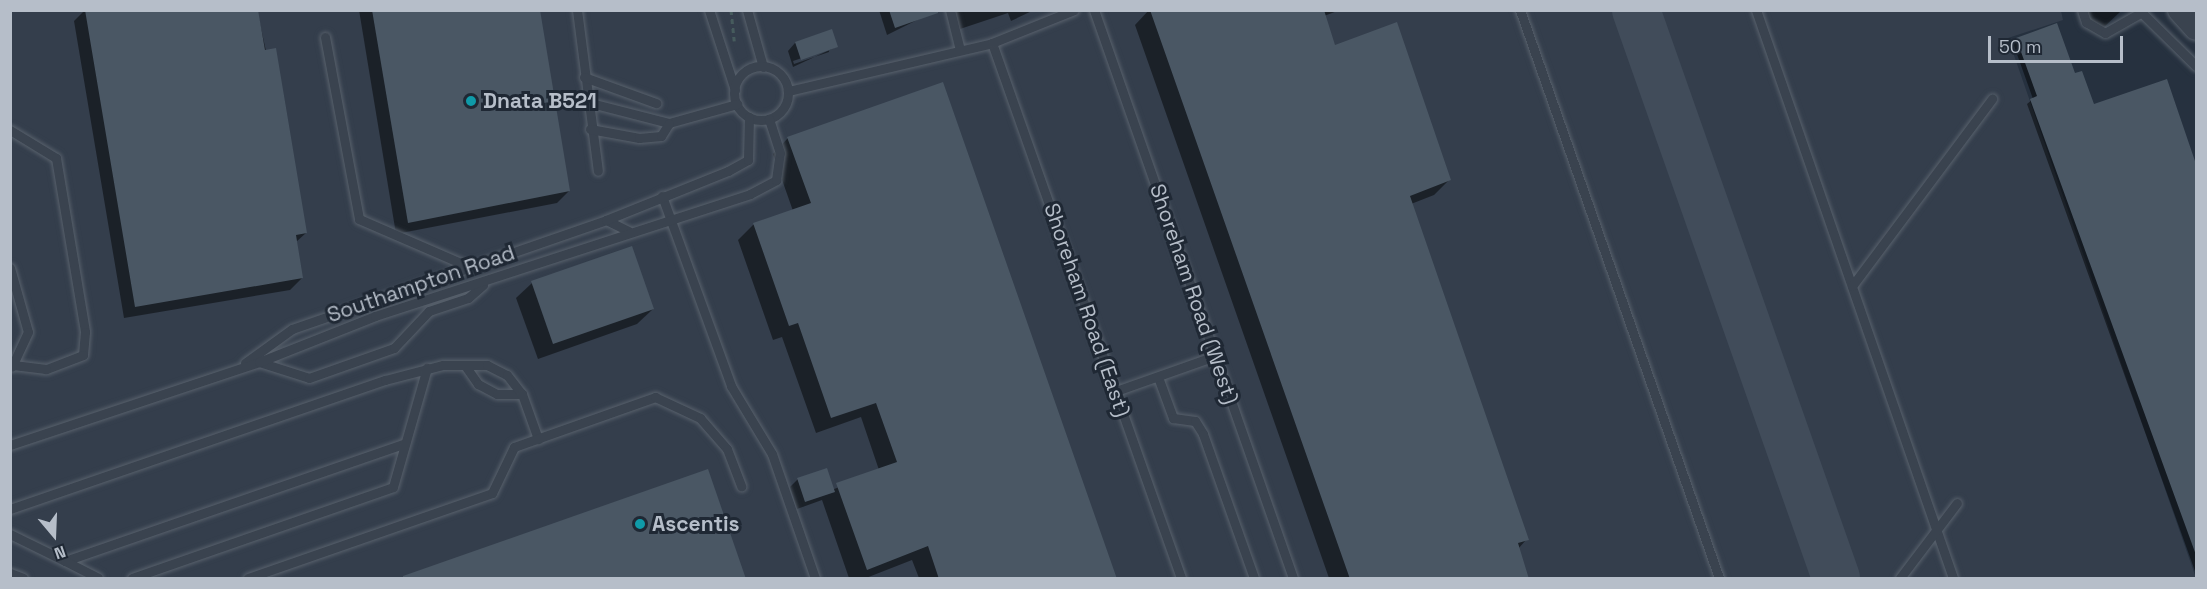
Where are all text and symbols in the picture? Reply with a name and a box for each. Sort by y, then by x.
scale bar [1991,24,2126,62]
text: 50 m [1999,35,2041,58]
place label: Dnata B521 [483,88,597,114]
marker: Dnata B521 [464,94,478,108]
street label: Shoreham Road (West) [1144,181,1244,407]
street label: Shoreham Road (East) [1039,200,1135,420]
street label: Southampton Road [324,240,518,328]
north arrow [24,505,84,565]
place label: Ascentis [652,511,740,537]
marker: Ascentis [633,517,647,531]
text: N [52,541,69,564]

